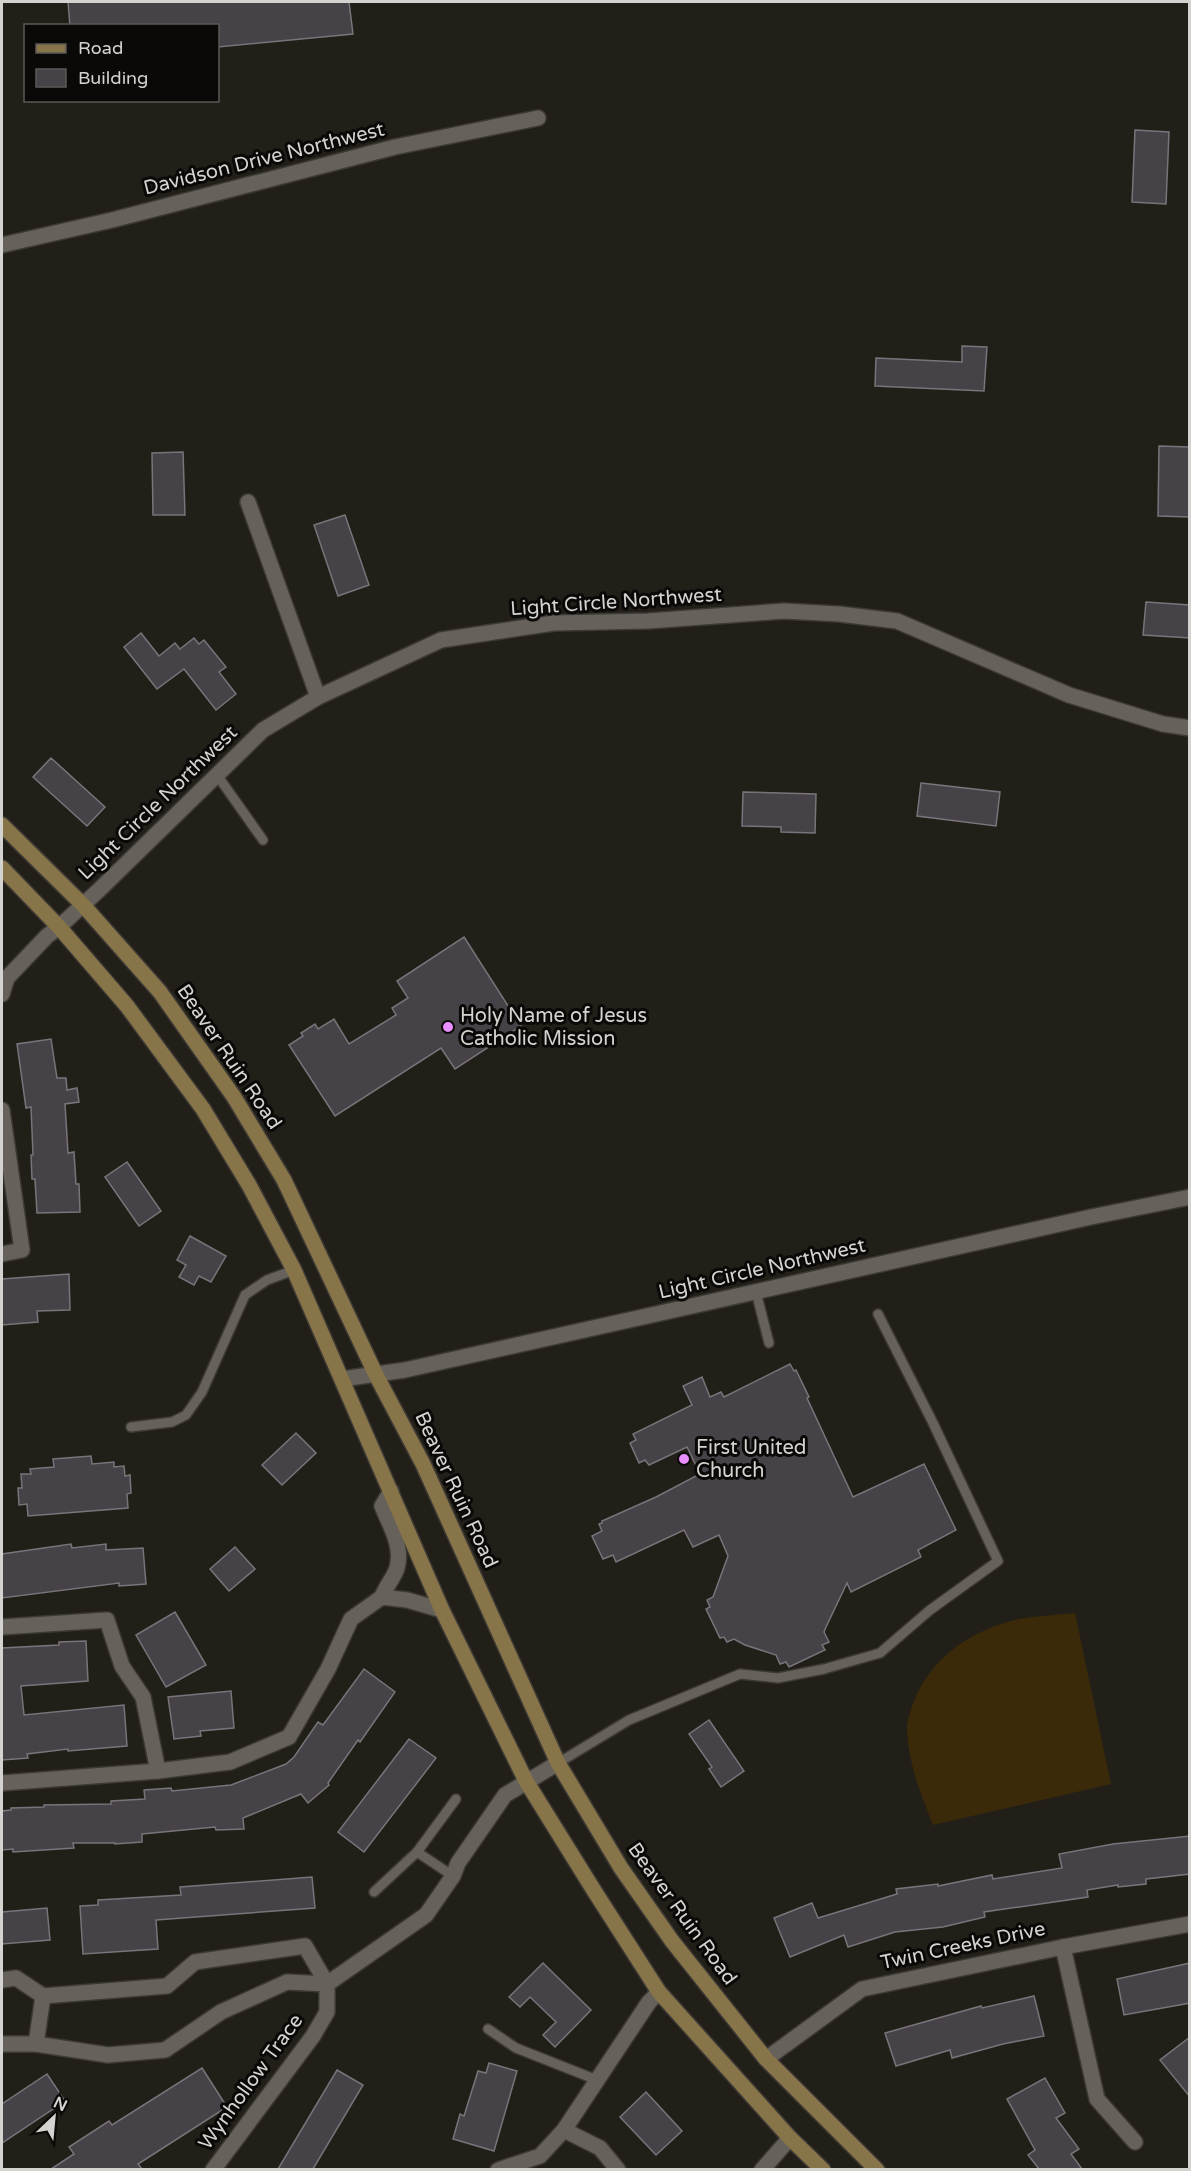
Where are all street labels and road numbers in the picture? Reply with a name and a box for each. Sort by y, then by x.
street label: Davidson Drive Northwest [141,117,387,201]
street label: Light Circle Northwest [510,583,723,621]
street label: Light Circle Northwest [74,721,243,885]
street label: Beaver Ruin Road [172,980,286,1134]
street label: Light Circle Northwest [656,1233,868,1305]
street label: Beaver Ruin Road [409,1408,503,1572]
street label: Beaver Ruin Road [622,1838,742,1990]
street label: Twin Creeks Drive [879,1917,1047,1975]
street label: Wynhollow Trace [194,2009,308,2155]

